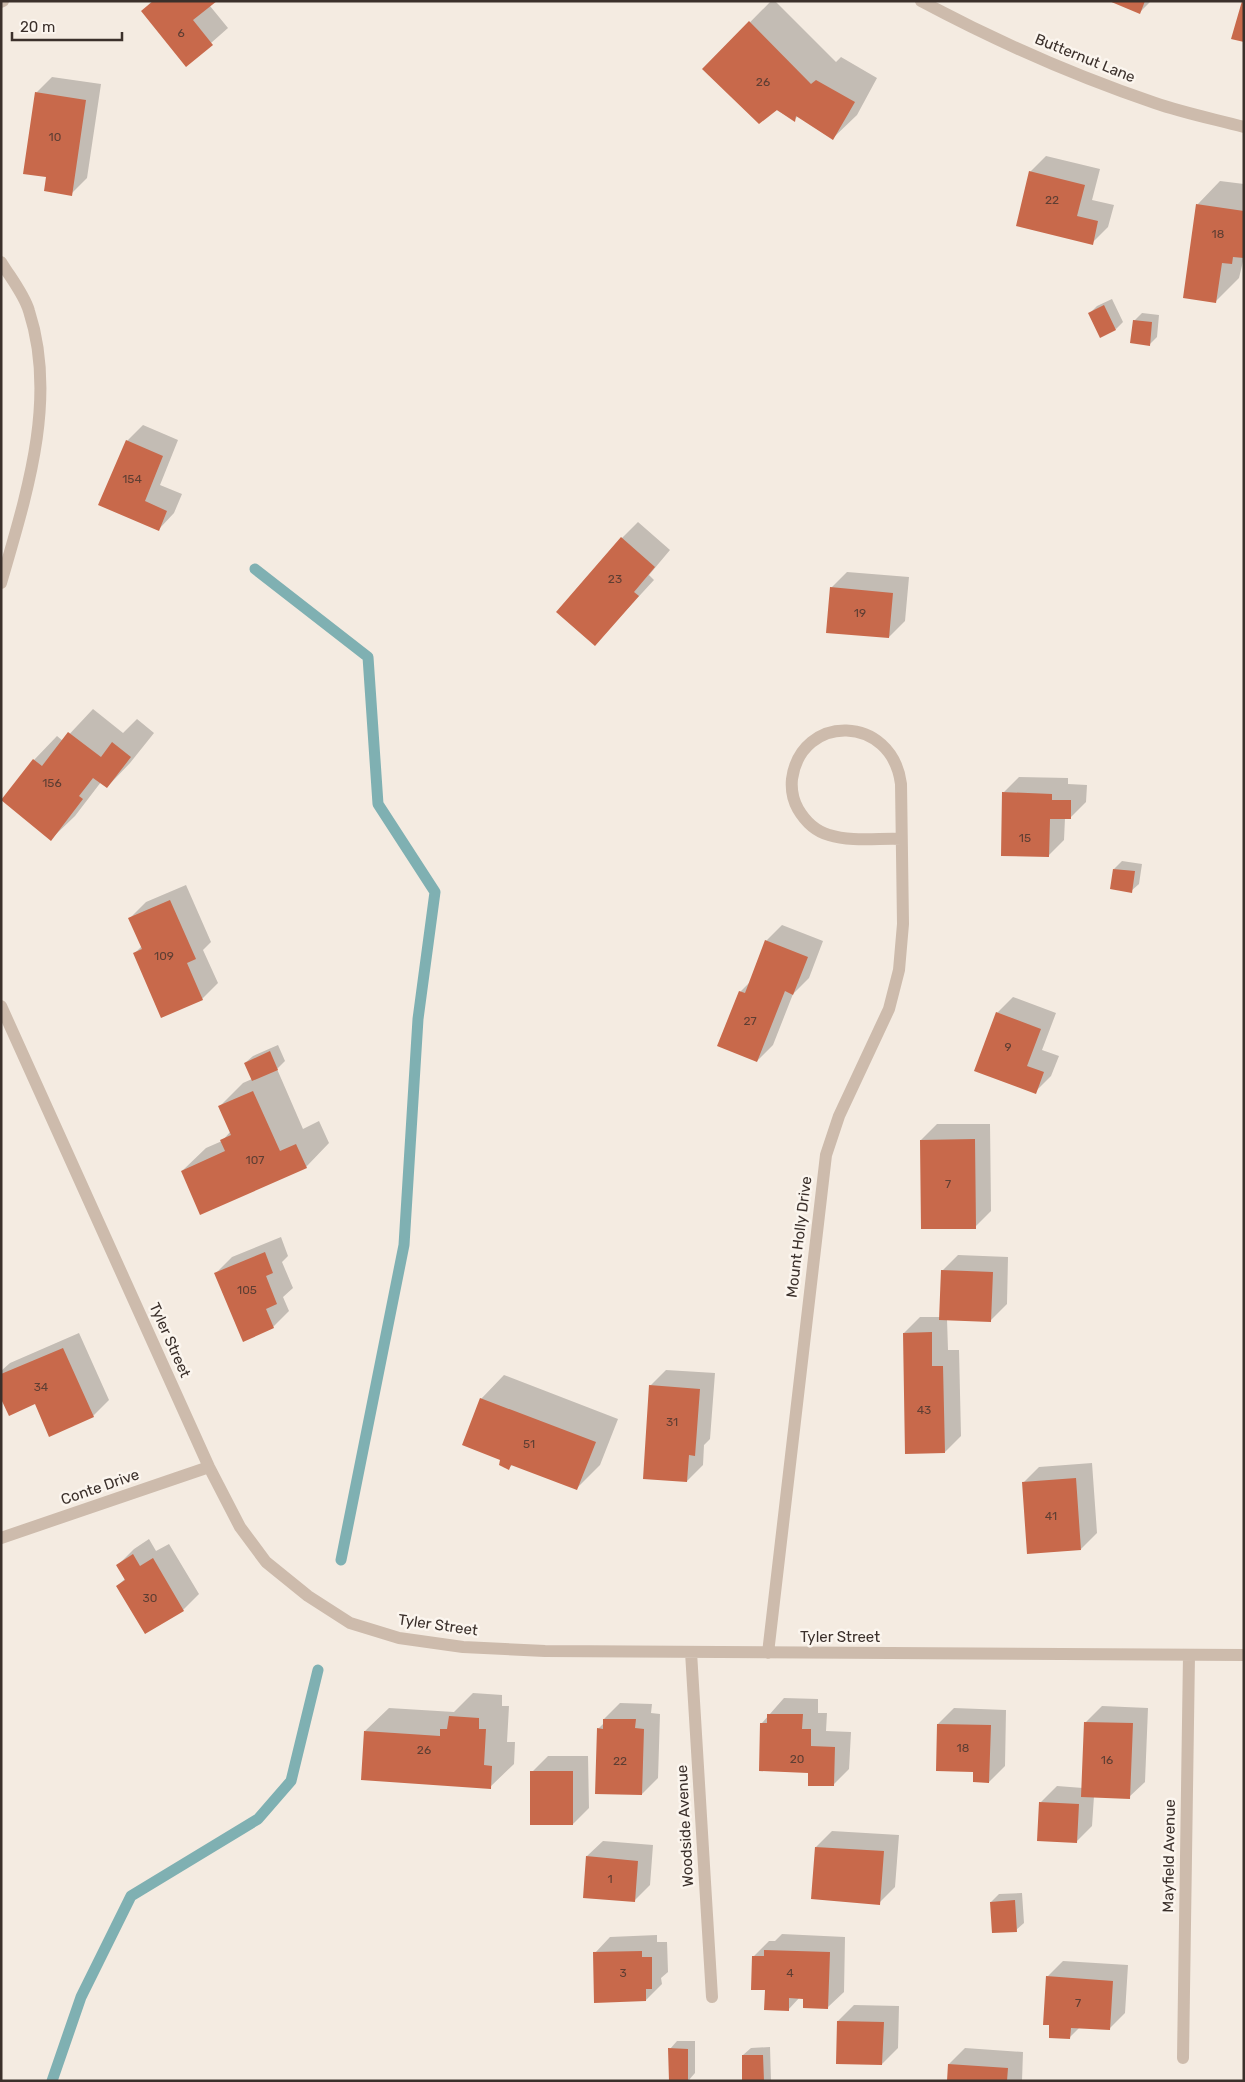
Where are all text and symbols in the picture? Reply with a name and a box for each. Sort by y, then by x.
scale bar [12,10,122,42]
text: 20 m [20,18,55,36]
house number: 6 [177,26,185,40]
street label: Butternut Lane [1032,30,1138,86]
house number: 26 [756,75,770,89]
house number: 10 [49,130,61,144]
house number: 22 [1045,193,1059,207]
house number: 18 [1212,227,1224,241]
house number: 154 [122,472,142,486]
house number: 23 [608,572,622,586]
house number: 19 [854,606,866,620]
house number: 156 [42,776,62,790]
house number: 15 [1019,831,1031,845]
house number: 109 [154,949,174,963]
house number: 27 [743,1014,757,1028]
house number: 9 [1004,1040,1012,1054]
house number: 107 [246,1153,264,1167]
street label: Mount Holly Drive [783,1175,815,1299]
house number: 7 [945,1177,951,1191]
house number: 105 [237,1283,257,1297]
street label: Tyler Street [145,1300,195,1380]
house number: 34 [34,1380,49,1394]
house number: 43 [917,1403,931,1417]
house number: 31 [666,1415,678,1429]
house number: 51 [523,1437,535,1451]
street label: Conte Drive [58,1465,142,1509]
house number: 41 [1045,1509,1057,1523]
house number: 30 [143,1591,157,1605]
street label: Tyler Street [397,1611,479,1640]
street label: Tyler Street [800,1628,880,1646]
house number: 18 [957,1741,969,1755]
house number: 26 [417,1743,431,1757]
house number: 20 [790,1752,804,1766]
house number: 16 [1101,1753,1113,1767]
house number: 22 [613,1754,627,1768]
street label: Woodside Avenue [673,1764,697,1888]
street label: Mayfield Avenue [1159,1799,1179,1913]
house number: 1 [607,1872,613,1886]
house number: 3 [619,1966,627,1980]
house number: 4 [786,1966,794,1980]
house number: 7 [1075,1996,1081,2010]

